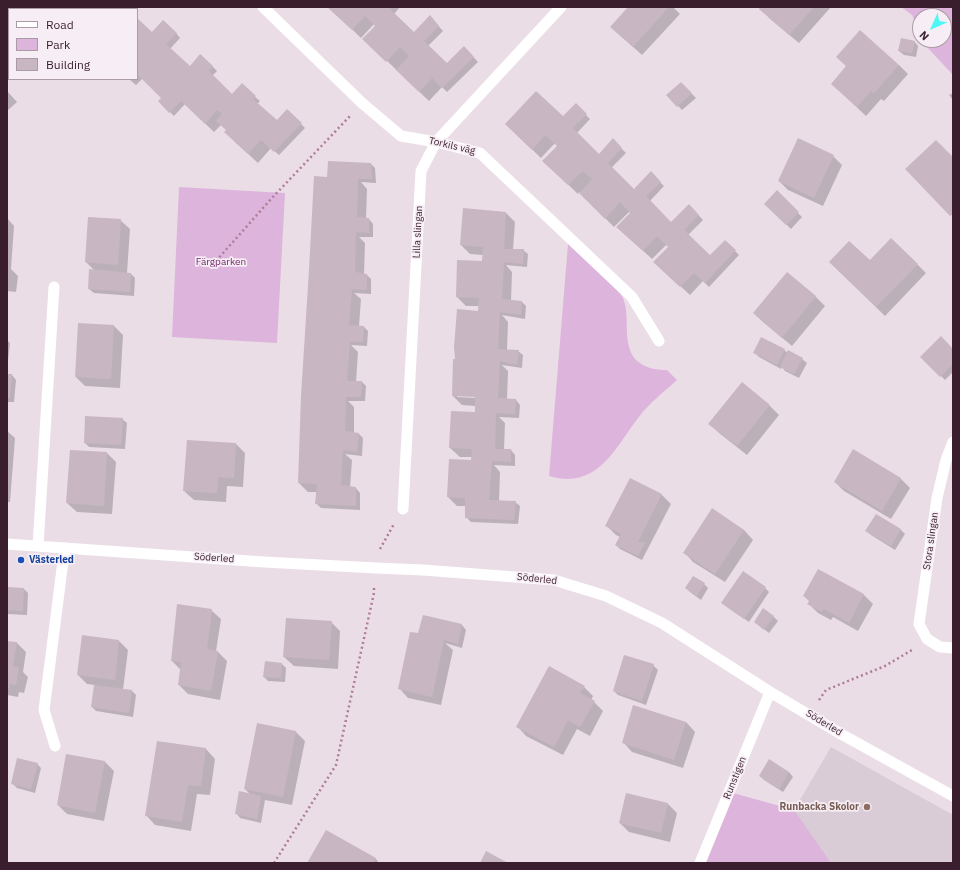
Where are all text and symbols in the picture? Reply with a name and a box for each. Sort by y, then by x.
legend [8,8,138,80]
north arrow [912,8,952,48]
text: Road [46,17,74,32]
text: N [916,28,932,44]
text: Park [46,37,70,52]
text: Building [46,57,90,72]
street label: Torkils väg [428,135,476,157]
street label: Lilla slingan [411,205,425,259]
park label: Färgparken [196,256,246,268]
street label: Stora slingan [921,511,941,571]
street label: Söderled [193,551,235,565]
place label: Västerled [29,554,74,566]
marker: Västerled [16,555,26,565]
street label: Söderled [516,571,558,587]
street label: Söderled [804,707,844,739]
street label: Runstigen [721,755,749,801]
place label: Runbacka Skolor [779,801,859,813]
marker: Runbacka Skolor [862,802,872,812]

